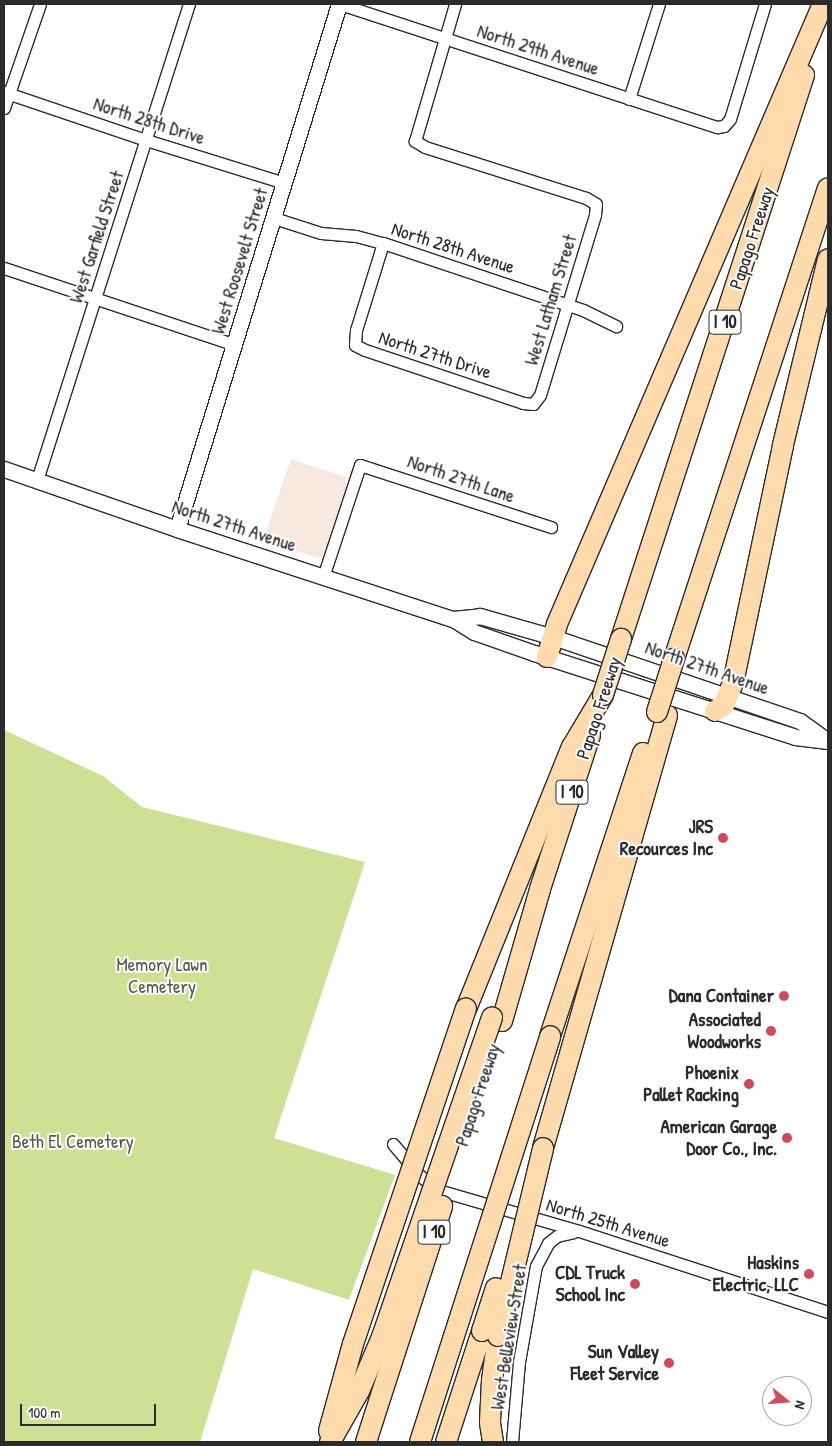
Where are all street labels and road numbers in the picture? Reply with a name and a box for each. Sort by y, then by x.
street label: North 29th Avenue [474,20,602,80]
street label: North 28th Drive [90,92,208,150]
street label: West Garfield Street [65,168,129,306]
street label: Papago Freeway [725,184,779,292]
street label: West Roosevelt Street [207,185,273,337]
street label: North 28th Avenue [389,217,517,279]
street label: West Latham Street [520,232,582,368]
road number: I 10 [708,306,742,338]
street label: North 27th Drive [376,326,494,384]
street label: North 27th Lane [404,450,518,508]
street label: North 27th Avenue [169,495,299,557]
street label: North 27th Avenue [642,636,772,700]
street label: Papago Freeway [572,654,626,762]
road number: I 10 [554,776,590,808]
street label: Papago Freeway [451,1041,505,1149]
street label: North 25th Avenue [543,1193,673,1253]
road number: I 10 [416,1216,452,1248]
street label: West Belleview Street [486,1262,532,1412]

